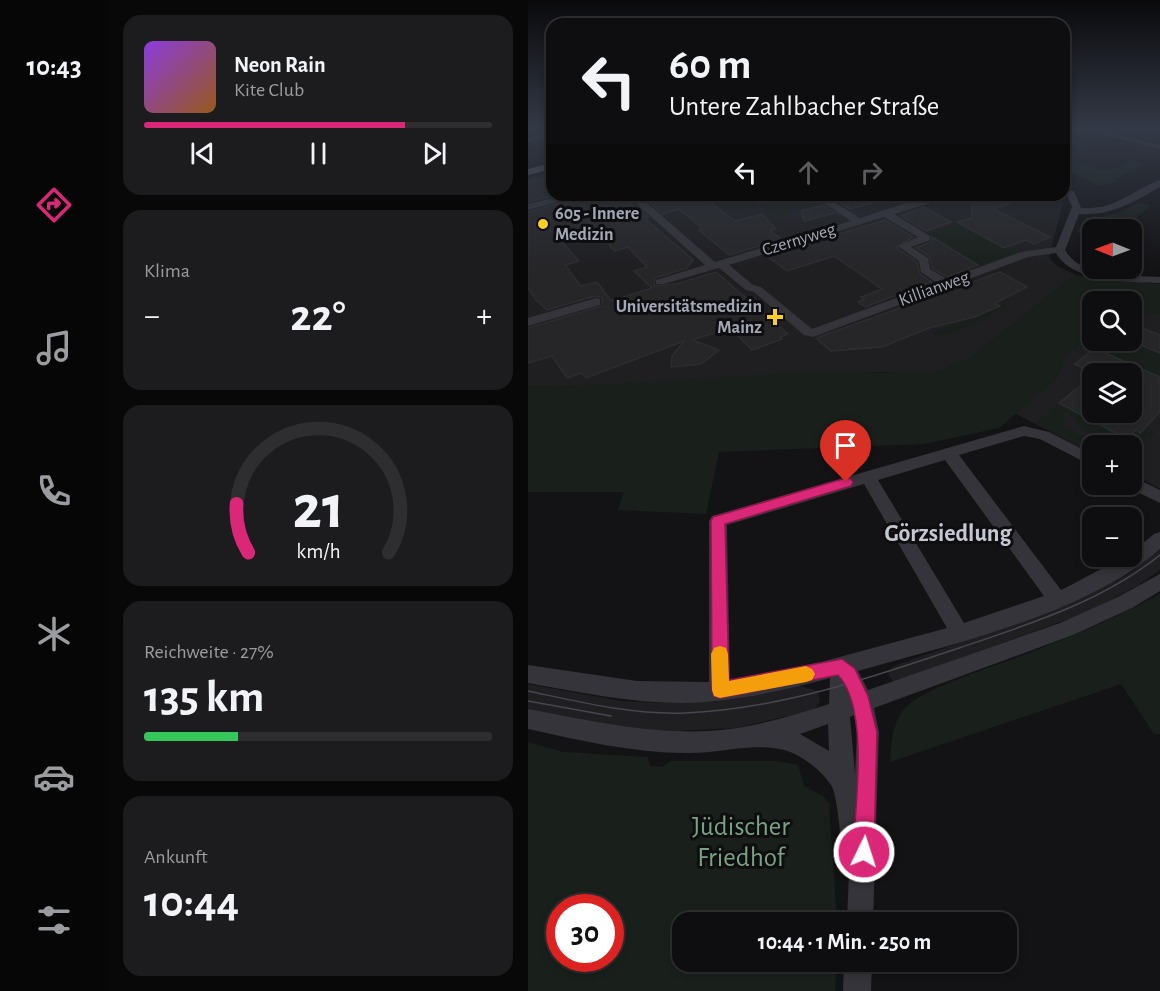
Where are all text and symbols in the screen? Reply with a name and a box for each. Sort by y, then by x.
icon: left [570,42,648,120]
text: 60 m [669,44,751,86]
text: 10:43 [26,53,82,80]
text: Neon Rain [234,54,326,76]
text: Kite Club [234,80,304,100]
text: Untere Zahlbacher Straße [669,93,939,120]
icon: previous [186,137,219,170]
icon: pause [302,137,335,170]
icon: next [418,137,451,170]
icon: left [729,156,762,189]
icon: ahead [792,156,825,189]
icon: right [855,156,888,189]
icon: directions [33,184,75,226]
place label: 605 - Innere Medizin [555,205,639,244]
marker: 605 - Innere Medizin [536,217,550,231]
north arrow [1082,219,1142,279]
map controls [1082,219,1142,567]
street label: Czernyweg [760,220,838,260]
text: Klima [144,261,190,281]
street label: Killianweg [896,268,972,310]
button: search [1082,291,1142,351]
text: 22° [290,294,346,339]
place label: Universitätsmedizin Mainz [616,298,762,337]
text: − [144,300,160,333]
text: + [476,300,492,333]
marker: Universitätsmedizin Mainz [766,308,784,326]
icon: music [33,327,75,369]
button: layers [1082,363,1142,423]
pin [820,420,871,482]
icon: arrive [829,429,862,462]
button: + [1082,435,1142,495]
icon: phone [33,470,75,512]
text: 21 [292,477,344,539]
button: − [1082,507,1142,567]
district label: Görzsiedlung [884,522,1013,546]
text: km/h [296,541,340,562]
icon: climate [33,613,75,655]
text: Reichweite · 27% [144,642,274,662]
text: 135 km [144,675,264,720]
icon: car [33,756,75,798]
park label: Jüdischer Friedhof [692,813,790,871]
position arrow [832,820,896,884]
text: Ankunft [144,847,208,867]
text: 10:44 [144,880,239,925]
speed limit sign: 30 [546,894,624,972]
icon: filters [33,899,75,941]
text: 10:44 · 1 Min. · 250 m [758,931,931,953]

